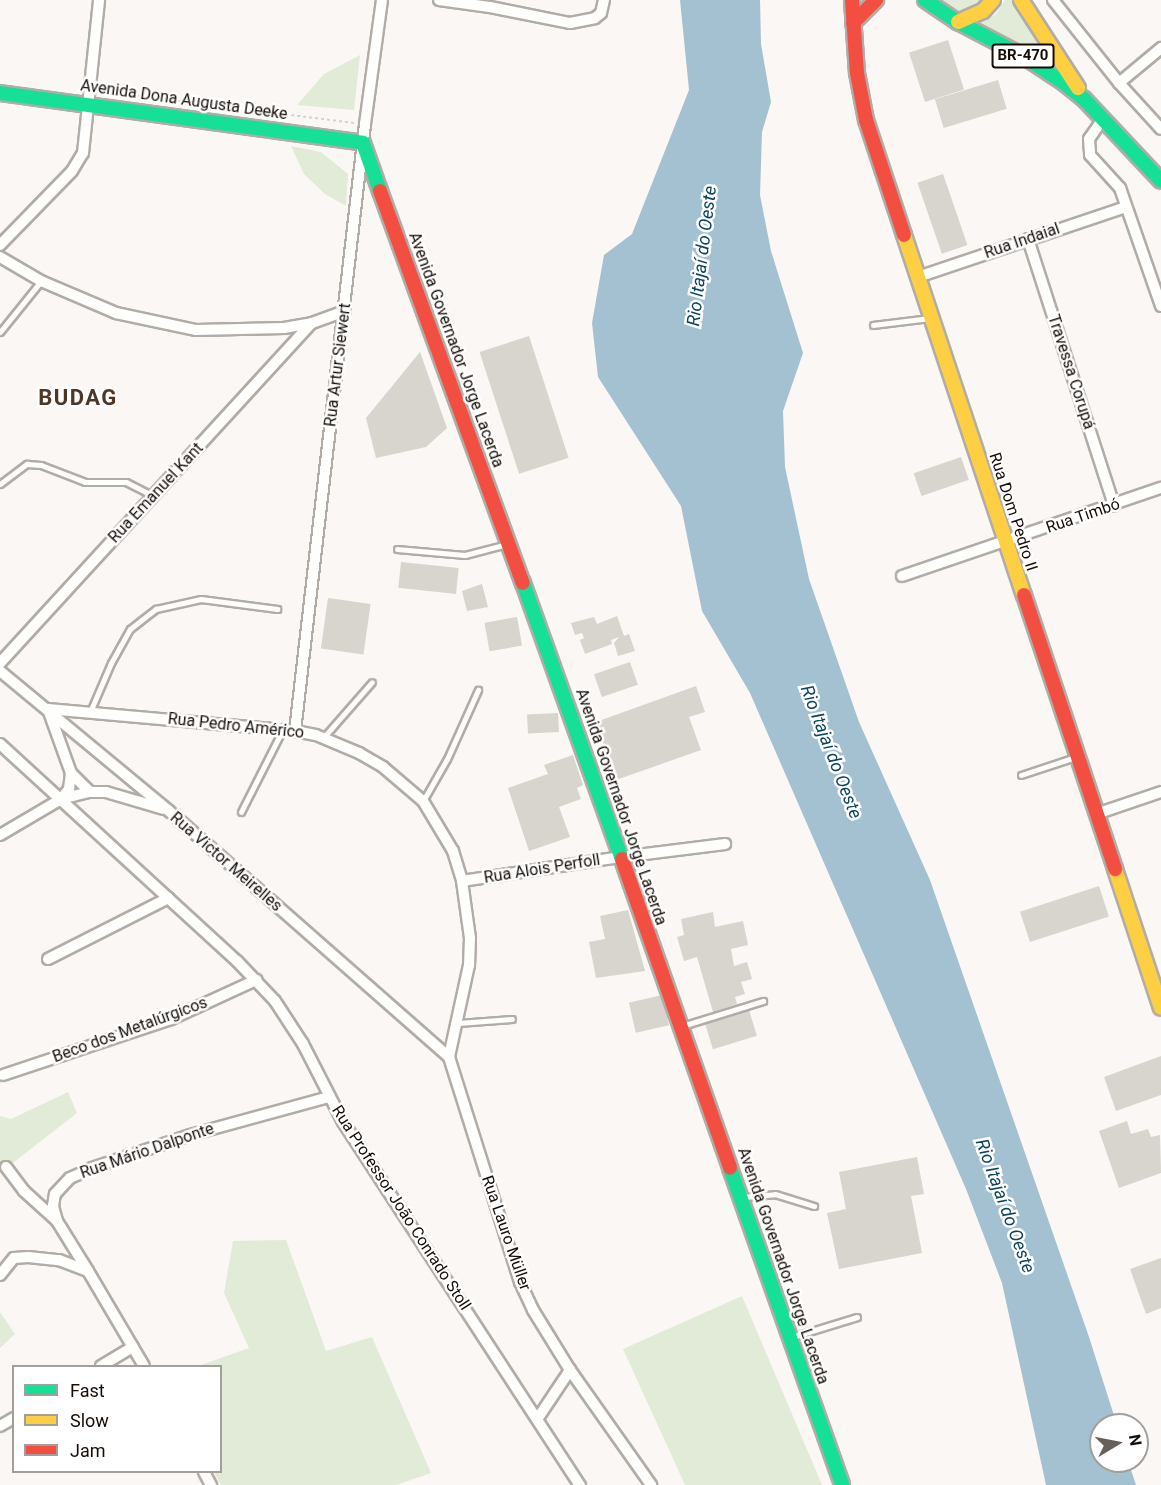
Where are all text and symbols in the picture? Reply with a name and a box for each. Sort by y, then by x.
road number: BR-470 [992,44,1054,68]
street label: Avenida Dona Augusta Deeke [79,76,289,124]
water label: Rio Itajaí do Oeste [683,185,721,327]
street label: Rua Indaial [982,219,1062,263]
street label: Avenida Governador Jorge Lacerda [404,230,508,470]
street label: Rua Artur Siewert [321,302,355,428]
street label: Travessa Corupá [1043,312,1099,432]
district label: BUDAG [38,385,118,411]
street label: Rua Emanuel Kant [105,439,207,547]
street label: Rua Dom Pedro II [985,450,1041,574]
street label: Rua Timbó [1044,494,1122,538]
water label: Rio Itajaí do Oeste [796,682,866,822]
street label: Avenida Governador Jorge Lacerda [571,686,671,928]
street label: Rua Pedro Américo [167,709,305,743]
street label: Rua Victor Meirelles [166,808,286,916]
street label: Rua Alois Perfoll [483,850,601,888]
street label: Beco dos Metalúrgicos [50,993,210,1067]
street label: Rua Professor João Conrado Stoll [328,1102,474,1314]
street label: Rua Mário Dalponte [78,1119,216,1183]
water label: Rio Itajaí do Oeste [971,1136,1039,1276]
street label: Avenida Governador Jorge Lacerda [733,1145,833,1387]
street label: Rua Lauro Müller [477,1173,535,1293]
legend [12,1365,222,1473]
text: Fast [70,1380,105,1401]
text: Slow [70,1410,109,1431]
north arrow [1089,1413,1149,1473]
text: N [1125,1433,1146,1447]
text: Jam [70,1440,106,1461]

